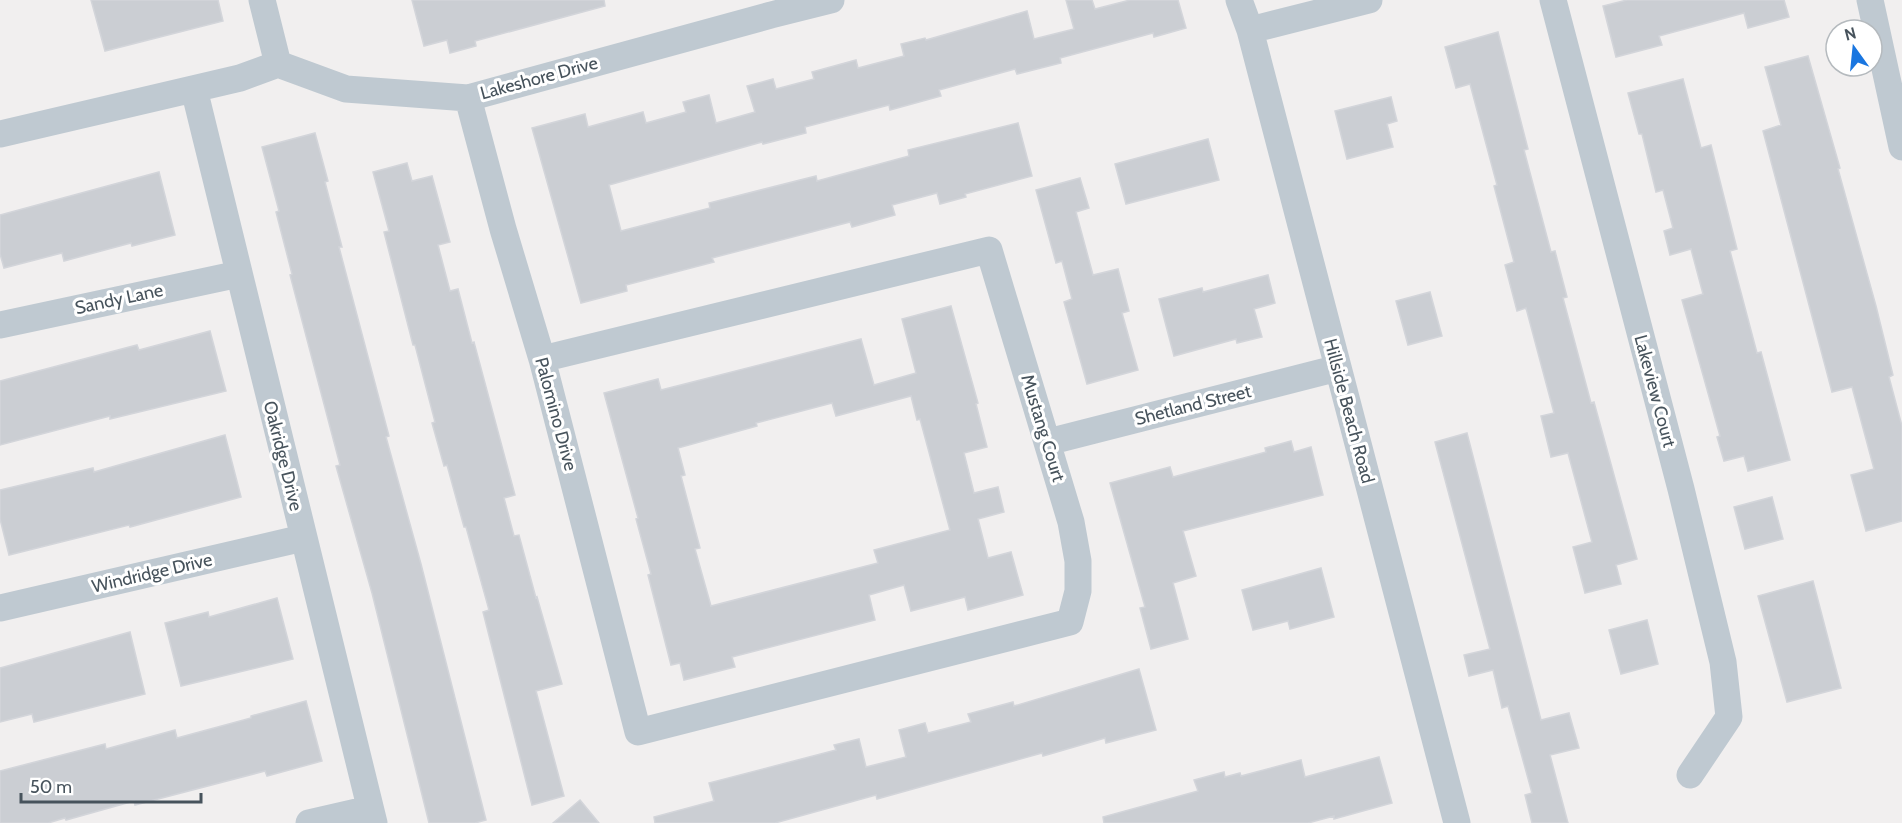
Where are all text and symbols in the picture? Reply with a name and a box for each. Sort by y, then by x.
north arrow [1824,18,1884,78]
text: N [1842,23,1858,45]
street label: Lakeshore Drive [478,52,600,104]
street label: Sandy Lane [73,279,165,319]
street label: Lakeview Court [1629,332,1681,450]
street label: Hillside Beach Road [1319,336,1379,486]
street label: Palomino Drive [530,355,582,473]
street label: Mustang Court [1016,372,1070,484]
street label: Shetland Street [1133,380,1253,430]
street label: Oakridge Drive [259,399,307,513]
street label: Windridge Drive [90,548,214,598]
scale bar [21,766,201,804]
text: 50 m [30,776,72,798]

